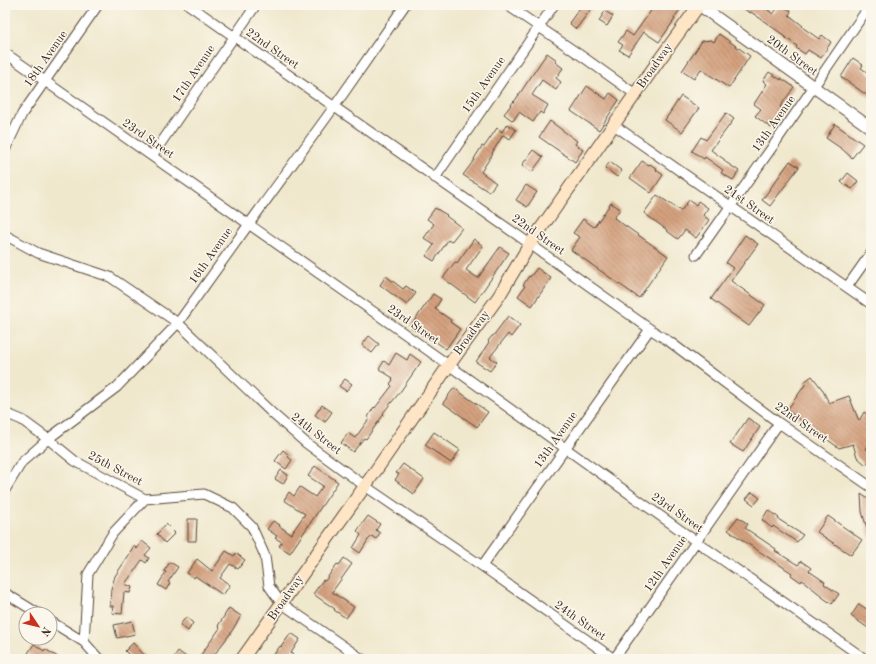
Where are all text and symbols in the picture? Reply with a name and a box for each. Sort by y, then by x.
street label: 22nd Street [243,26,301,72]
street label: 18th Avenue [22,28,70,90]
street label: 20th Street [764,34,820,78]
street label: Broadway [635,41,675,91]
street label: 17th Avenue [171,43,218,105]
street label: 15th Avenue [459,54,508,116]
street label: 13th Avenue [750,93,798,155]
street label: 23rd Street [120,117,176,161]
street label: 21st Street [722,183,776,227]
street label: 22nd Street [509,212,567,258]
street label: 16th Avenue [187,225,235,287]
street label: 23rd Street [385,303,441,347]
street label: Broadway [452,308,493,358]
street label: 22nd Street [772,400,830,446]
street label: 13th Avenue [532,409,580,471]
street label: 24th Street [289,411,343,457]
street label: 25th Street [86,449,145,488]
street label: 23rd Street [649,491,705,535]
street label: 12th Avenue [642,533,690,595]
street label: Broadway [266,573,306,623]
street label: 24th Street [552,599,608,643]
north arrow [18,606,58,646]
text: N [38,624,52,638]

